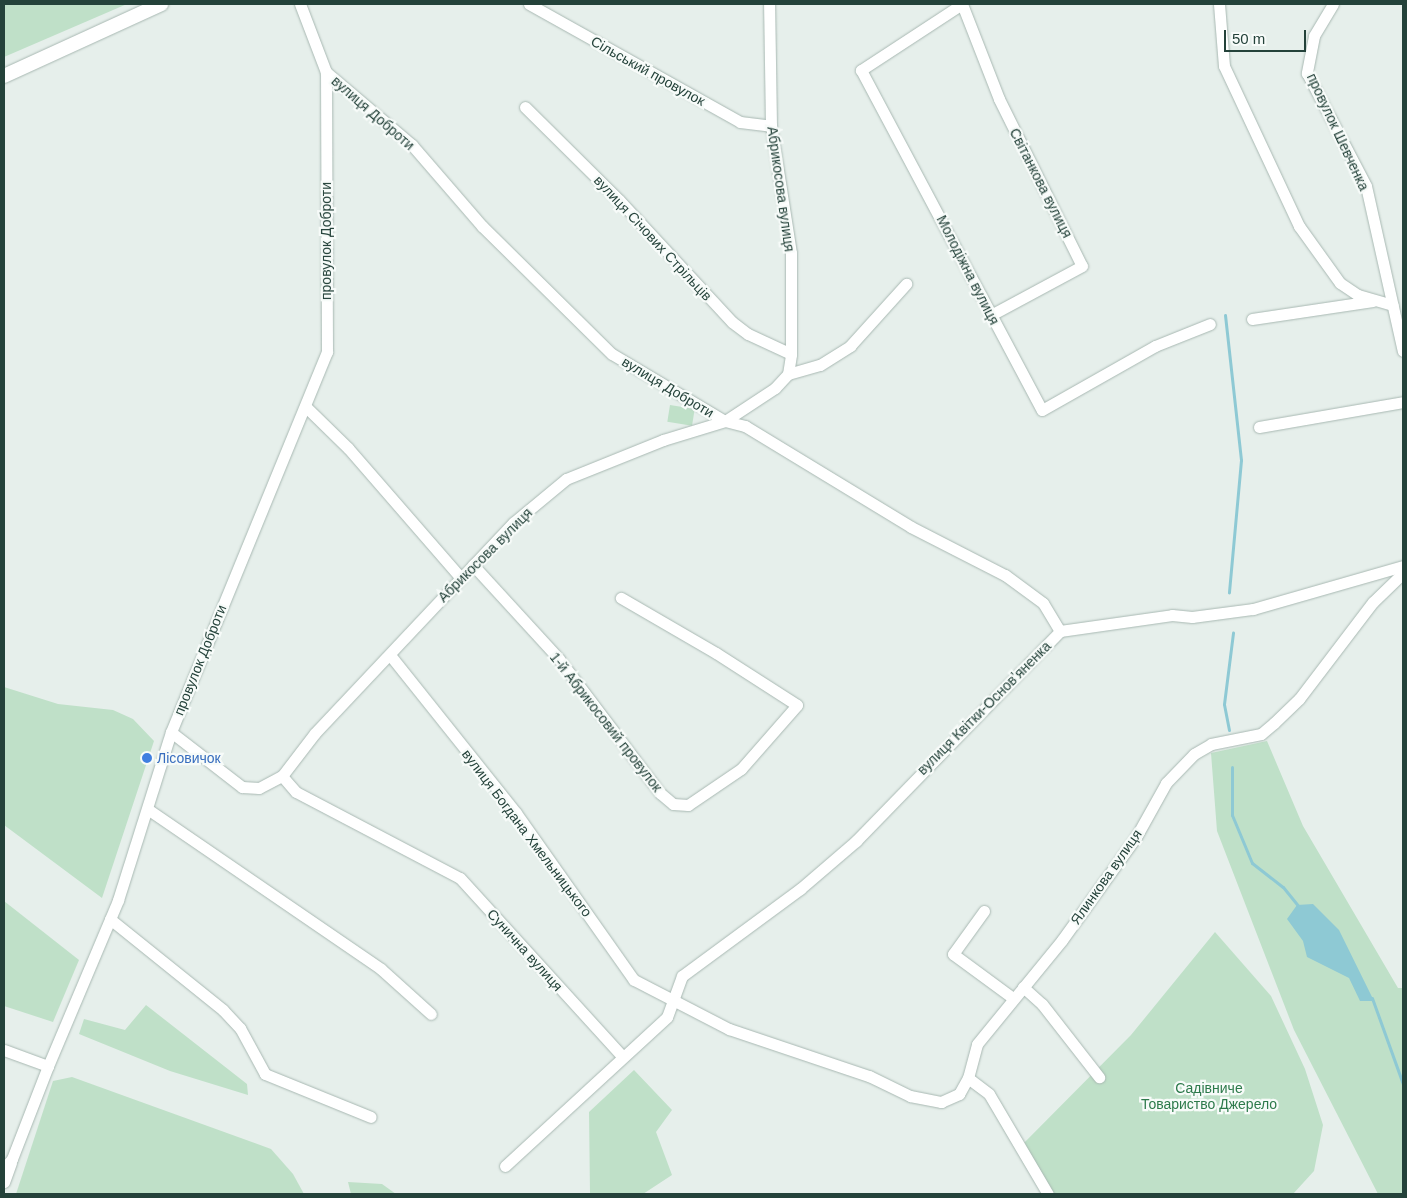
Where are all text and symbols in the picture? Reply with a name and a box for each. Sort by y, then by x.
scale bar [1227,20,1310,52]
text: 50 m [1232,30,1265,47]
street label: Сільський провулок [588,33,708,109]
street label: провулок Шевченка [1303,71,1373,193]
street label: вулиця Доброти [328,72,418,154]
street label: Абрикосова вулиця [764,125,798,253]
street label: Світанкова вулиця [1006,125,1076,241]
street label: вулиця Січових Стрільців [591,172,715,304]
street label: провулок Доброти [318,182,334,300]
street label: Молодіжна вулиця [933,212,1003,328]
street label: вулиця Доброти [619,353,717,421]
street label: Абрикосова вулиця [434,504,536,606]
street label: провулок Доброти [170,602,230,718]
street label: вулиця Квітки-Основʼяненка [914,638,1054,778]
street label: 1-й Абрикосовий провулок [546,649,666,795]
street label: вулиця Богдана Хмельницького [458,746,596,920]
place label: Лісовичок [157,750,221,766]
marker: Лісовичок [141,752,153,764]
street label: Ялинкова вулиця [1067,826,1145,928]
street label: Сунична вулиця [484,905,566,995]
park label: Садівниче Товариство Джерело [1141,1080,1277,1112]

